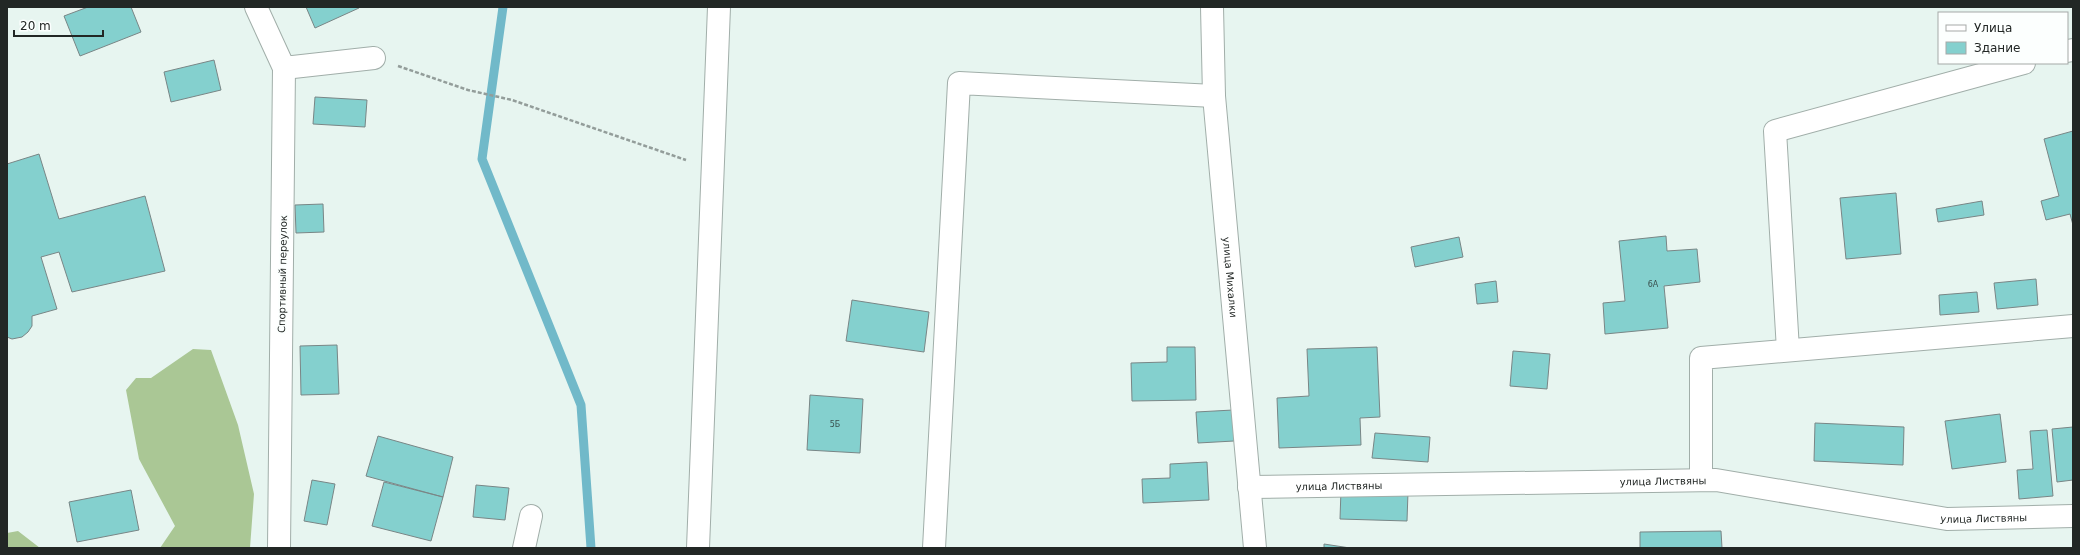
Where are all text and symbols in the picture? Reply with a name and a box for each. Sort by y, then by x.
scale bar [14,12,103,38]
legend [1938,12,2068,64]
text: 20 m [20,19,51,33]
text: Улица [1974,21,2012,35]
text: Здание [1974,41,2020,55]
street label: Спортивный переулок [276,215,289,333]
street label: улица Михалки [1221,236,1239,318]
house number: 6А [1648,280,1659,289]
house number: 5Б [830,420,840,429]
street label: улица Листвяны [1620,475,1706,487]
street label: улица Листвяны [1296,480,1382,492]
street label: улица Листвяны [1939,512,2027,525]

